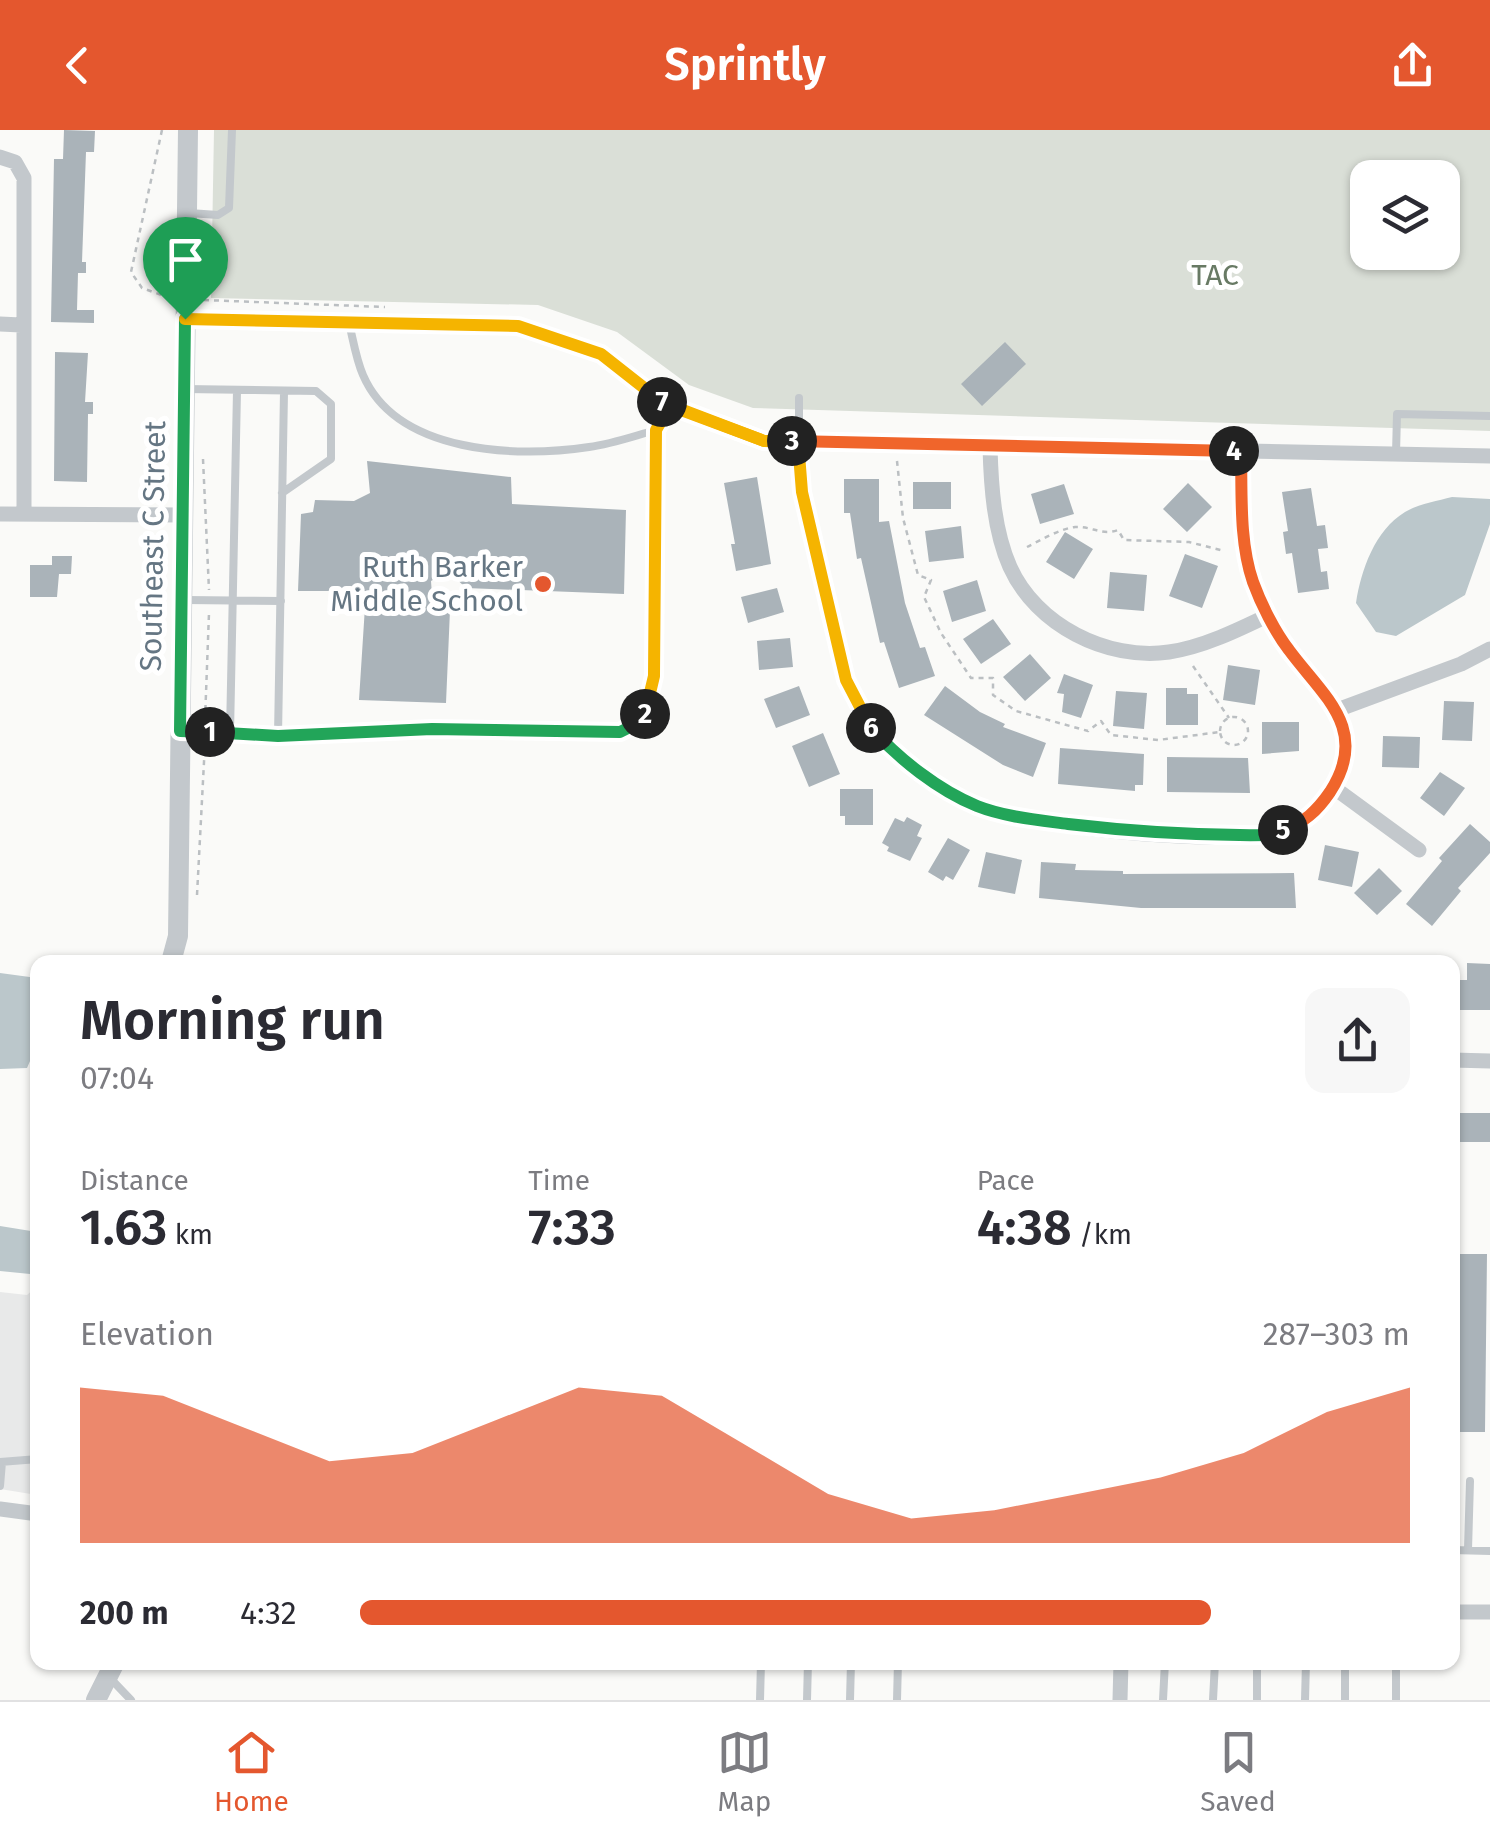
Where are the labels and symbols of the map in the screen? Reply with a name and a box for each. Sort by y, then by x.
pin [143,217,228,320]
park label: TAC [1191,257,1239,293]
pin: 7 [637,377,687,427]
pin: 3 [767,416,817,466]
street label: Southeast C Street [133,420,173,672]
pin: 4 [1209,426,1259,476]
place label: Ruth Barker Middle School [330,549,523,619]
marker: Ruth Barker Middle School [532,573,554,595]
pin: 2 [620,689,670,739]
pin: 6 [846,703,896,753]
pin: 1 [185,707,235,757]
pin: 5 [1258,805,1308,855]

